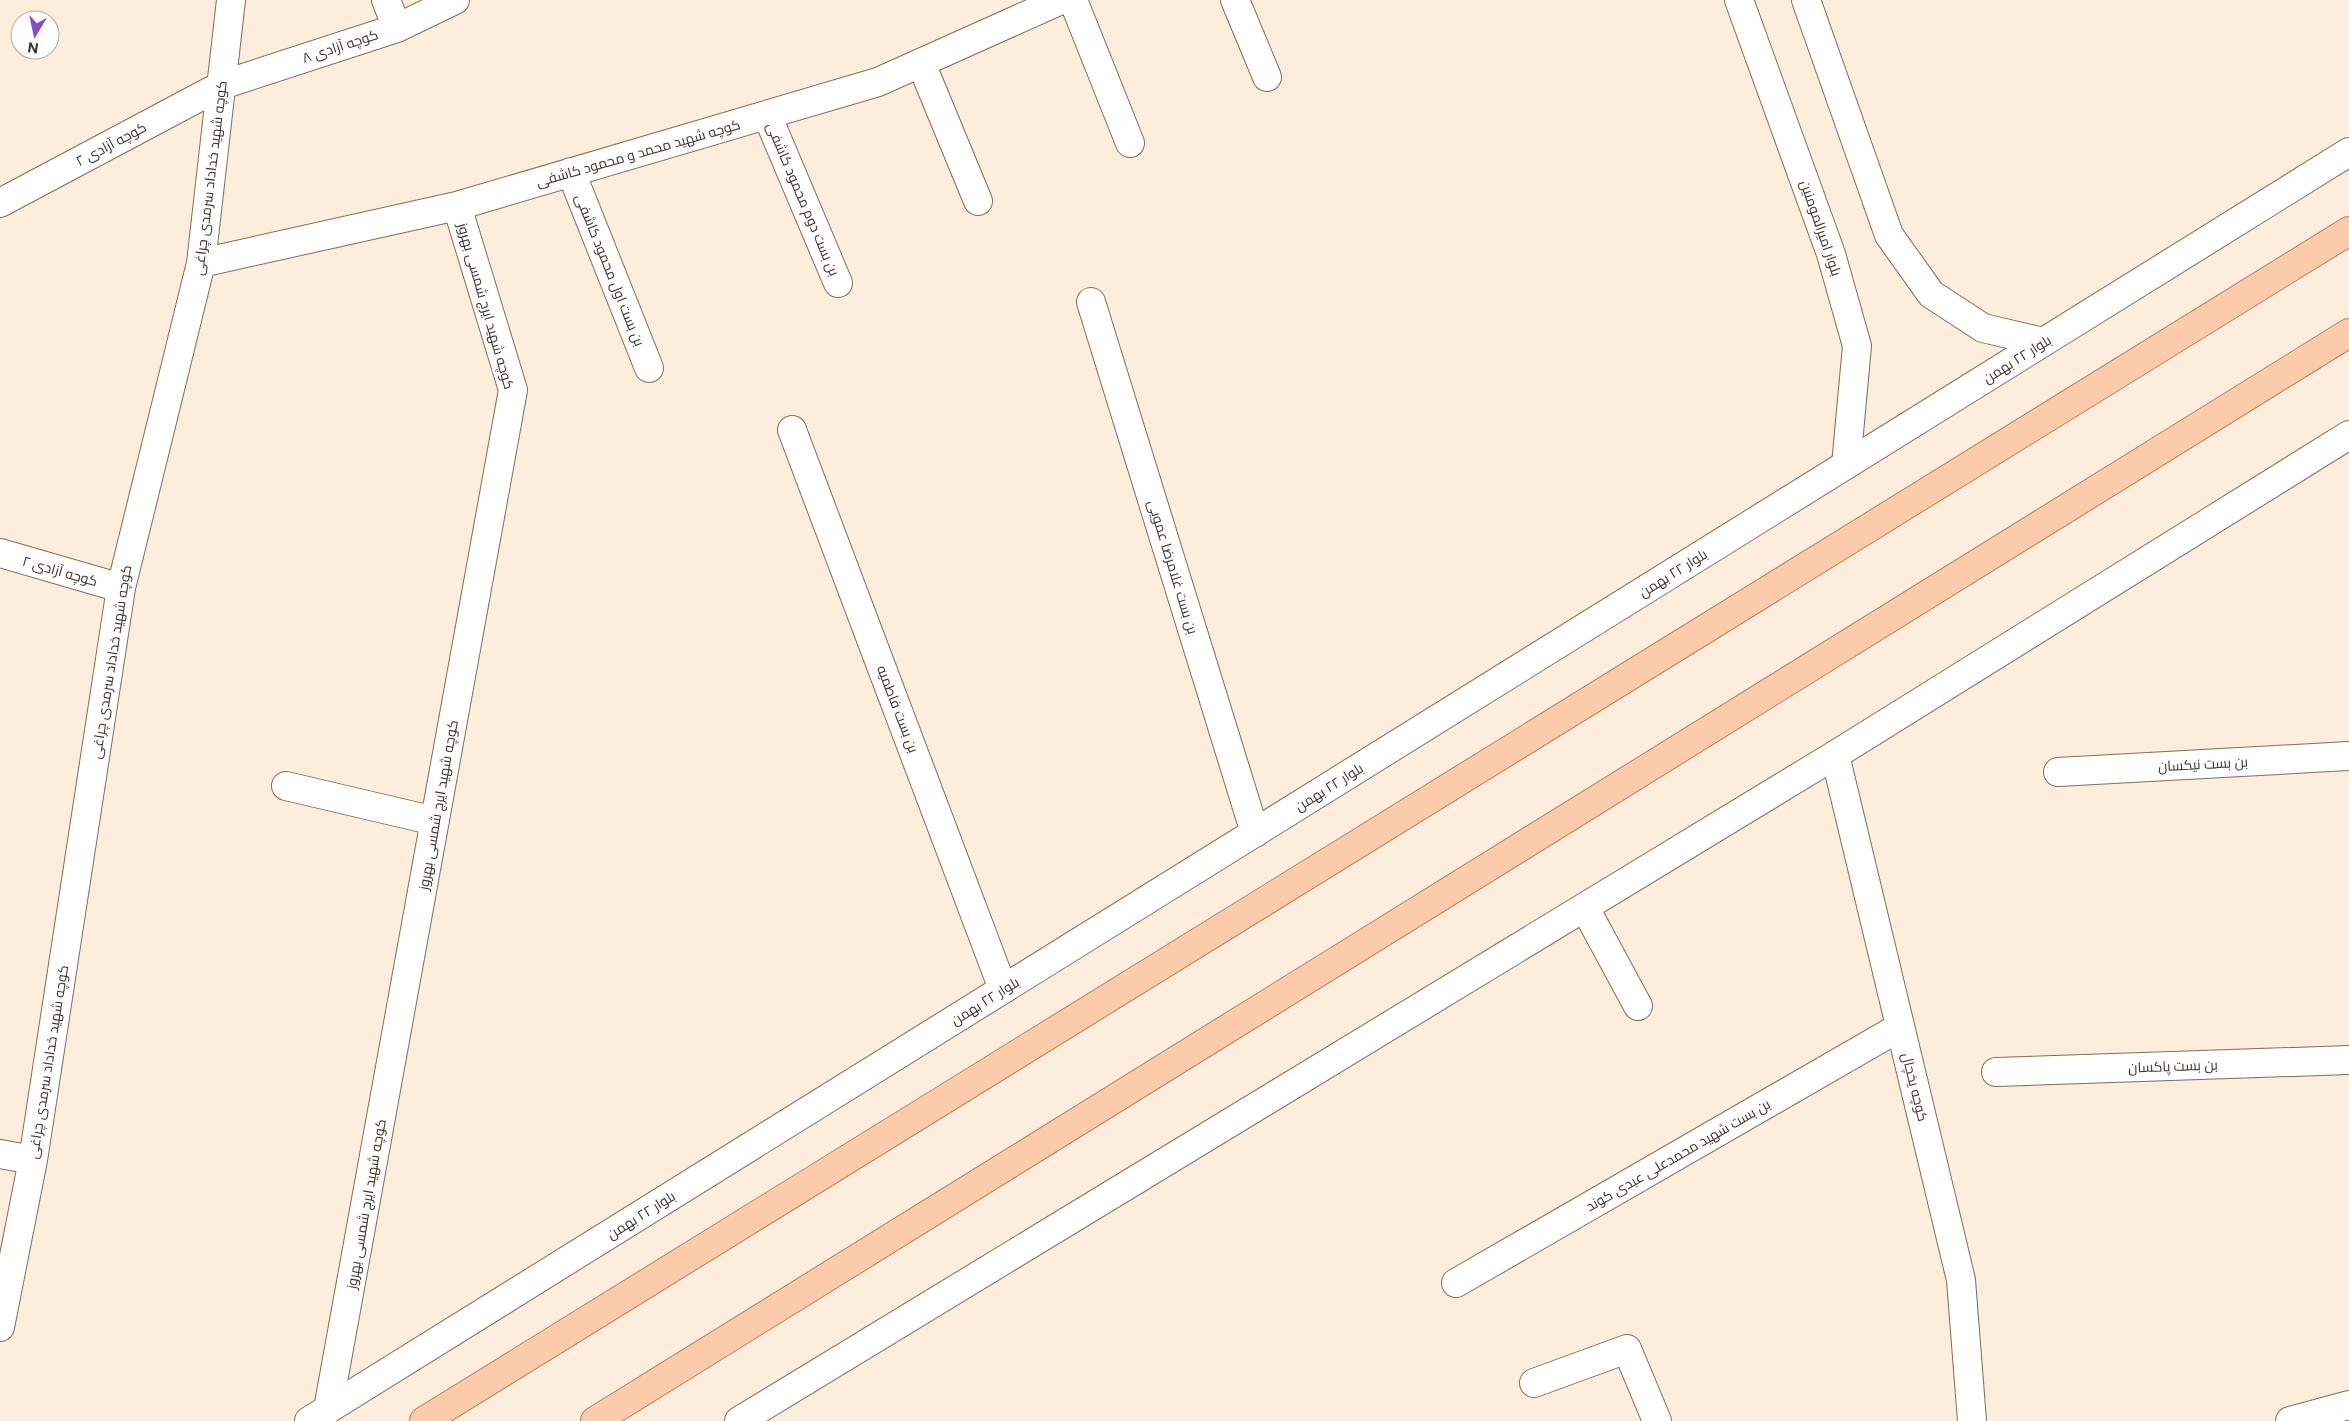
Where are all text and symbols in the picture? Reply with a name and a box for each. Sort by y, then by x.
north arrow [10,10,60,60]
street label: کوچه آزادی ۸ [300,26,381,68]
text: N [26,39,40,57]
street label: کوچه شهید خداداد سرمدی چراغی [190,80,232,276]
street label: کوچه شهید محمد و محمود کاشفی [534,116,742,192]
street label: کوچه آزادی ۲ [73,119,150,171]
street label: بن بست دوم محمود کاشفی [762,120,843,279]
street label: بلوار امیرالمومنین [1797,178,1845,278]
street label: بن بست اول محمود کاشفی [571,192,648,349]
street label: کوچه شهید ایرج شمسی بهروز [452,220,517,392]
street label: بلوار ۲۲ بهمن [1980,332,2054,386]
street label: بن بست غلامرضا عمویی [1145,498,1201,636]
street label: بلوار ۲۲ بهمن [1636,546,1710,600]
street label: کوچه آزادی ۲ [20,553,99,591]
street label: کوچه شهید خداداد سرمدی چراغی [88,564,136,760]
street label: بن بست فاطمیه [874,663,922,755]
street label: کوچه شهید ایرج شمسی بهروز [415,719,463,893]
street label: بن بست نیکسان [2158,754,2248,774]
street label: بلوار ۲۲ بهمن [1292,760,1366,814]
street label: کوچه شهید خداداد سرمدی چراغی [25,964,73,1160]
street label: بلوار ۲۲ بهمن [948,974,1022,1028]
street label: کوچه یخچال [1897,1051,1931,1123]
street label: بن بست پاکسان [2128,1056,2218,1078]
street label: بن بست شهید محمدعلی عبدی کوند [1583,1096,1773,1214]
street label: کوچه شهید ایرج شمسی بهروز [343,1118,391,1292]
street label: بلوار ۲۲ بهمن [604,1188,678,1242]

